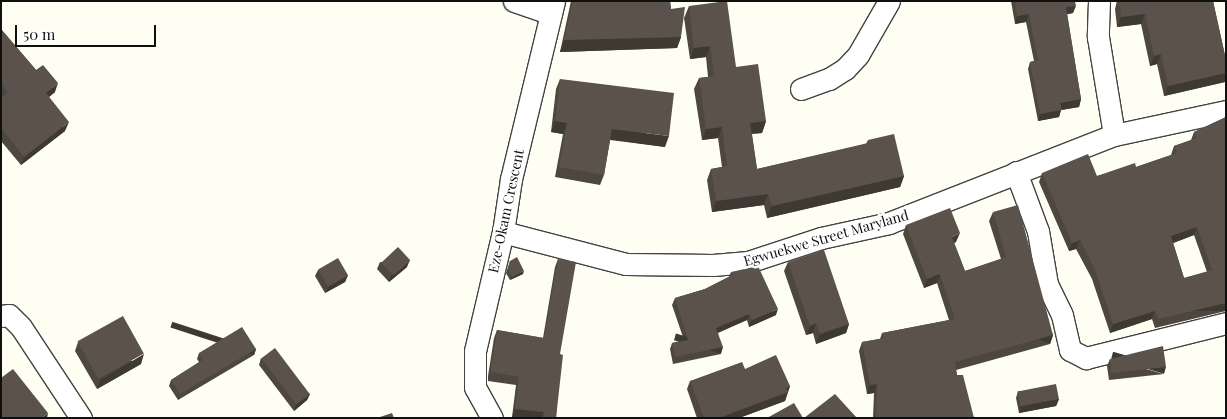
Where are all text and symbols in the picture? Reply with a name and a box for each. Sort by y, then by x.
scale bar [18,15,159,47]
text: 50 m [23,24,55,44]
street label: Eze-Okam Crescent [485,148,527,274]
street label: Egwuekwe Street Maryland [741,206,911,270]

